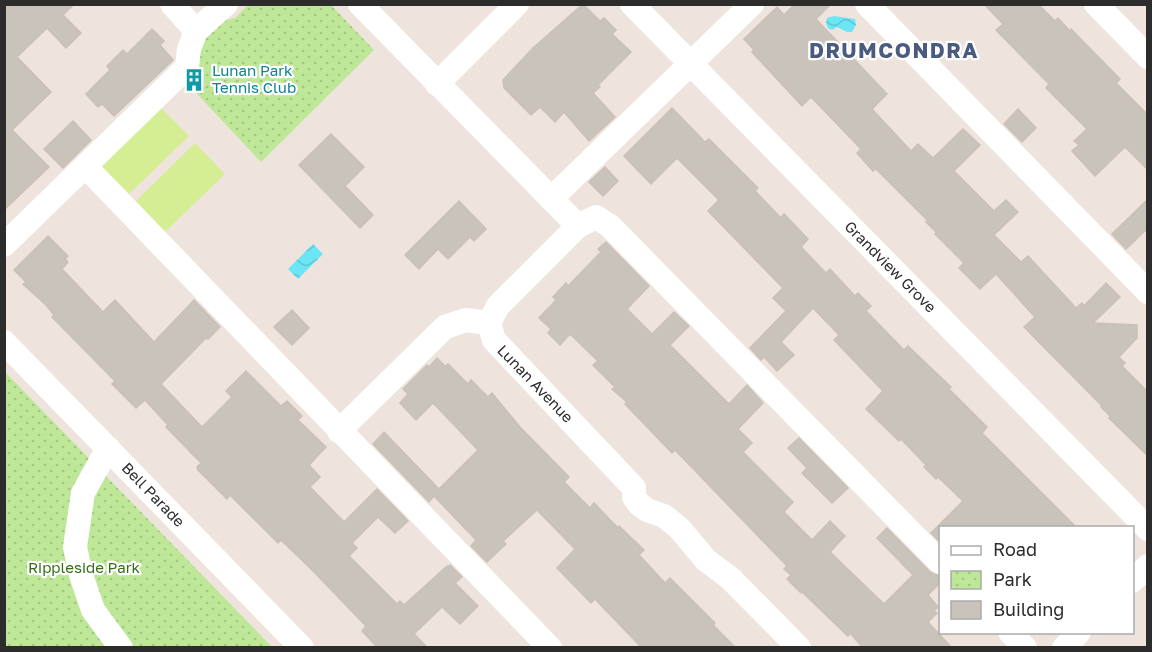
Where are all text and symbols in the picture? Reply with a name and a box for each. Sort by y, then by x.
district label: DRUMCONDRA [809,37,979,63]
place label: Lunan Park Tennis Club [212,61,296,96]
building icon: Lunan Park Tennis Club [181,67,207,93]
street label: Grandview Grove [841,217,940,316]
street label: Lunan Avenue [494,341,577,426]
street label: Bell Parade [119,458,189,530]
legend [939,526,1134,634]
text: Road [993,538,1037,560]
park label: Rippleside Park [28,558,141,576]
text: Park [993,568,1032,590]
text: Building [993,598,1064,620]

